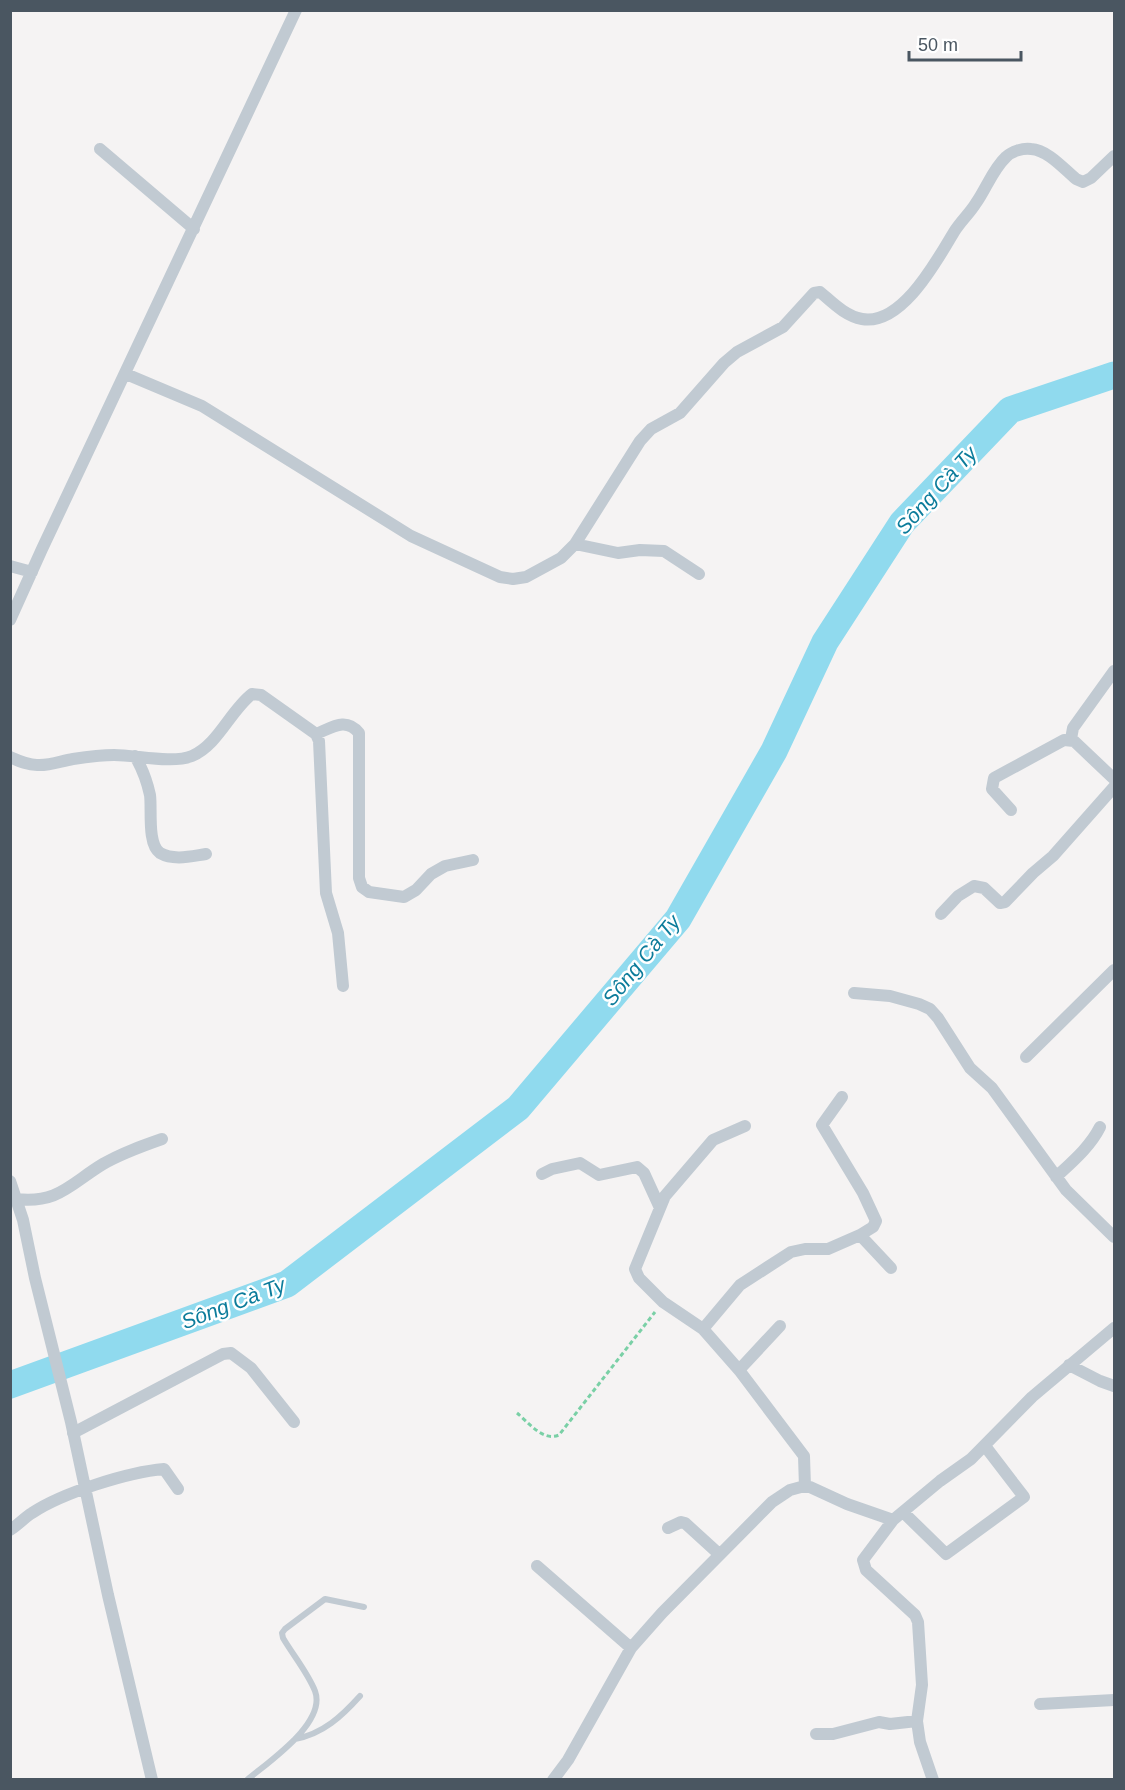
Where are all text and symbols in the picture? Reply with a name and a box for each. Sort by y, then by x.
scale bar [909,24,1022,62]
text: 50 m [918,35,958,55]
water label: Sông Cà Ty [891,441,982,538]
water label: Sông Cà Ty [598,909,685,1010]
water label: Sông Cà Ty [178,1272,290,1333]

